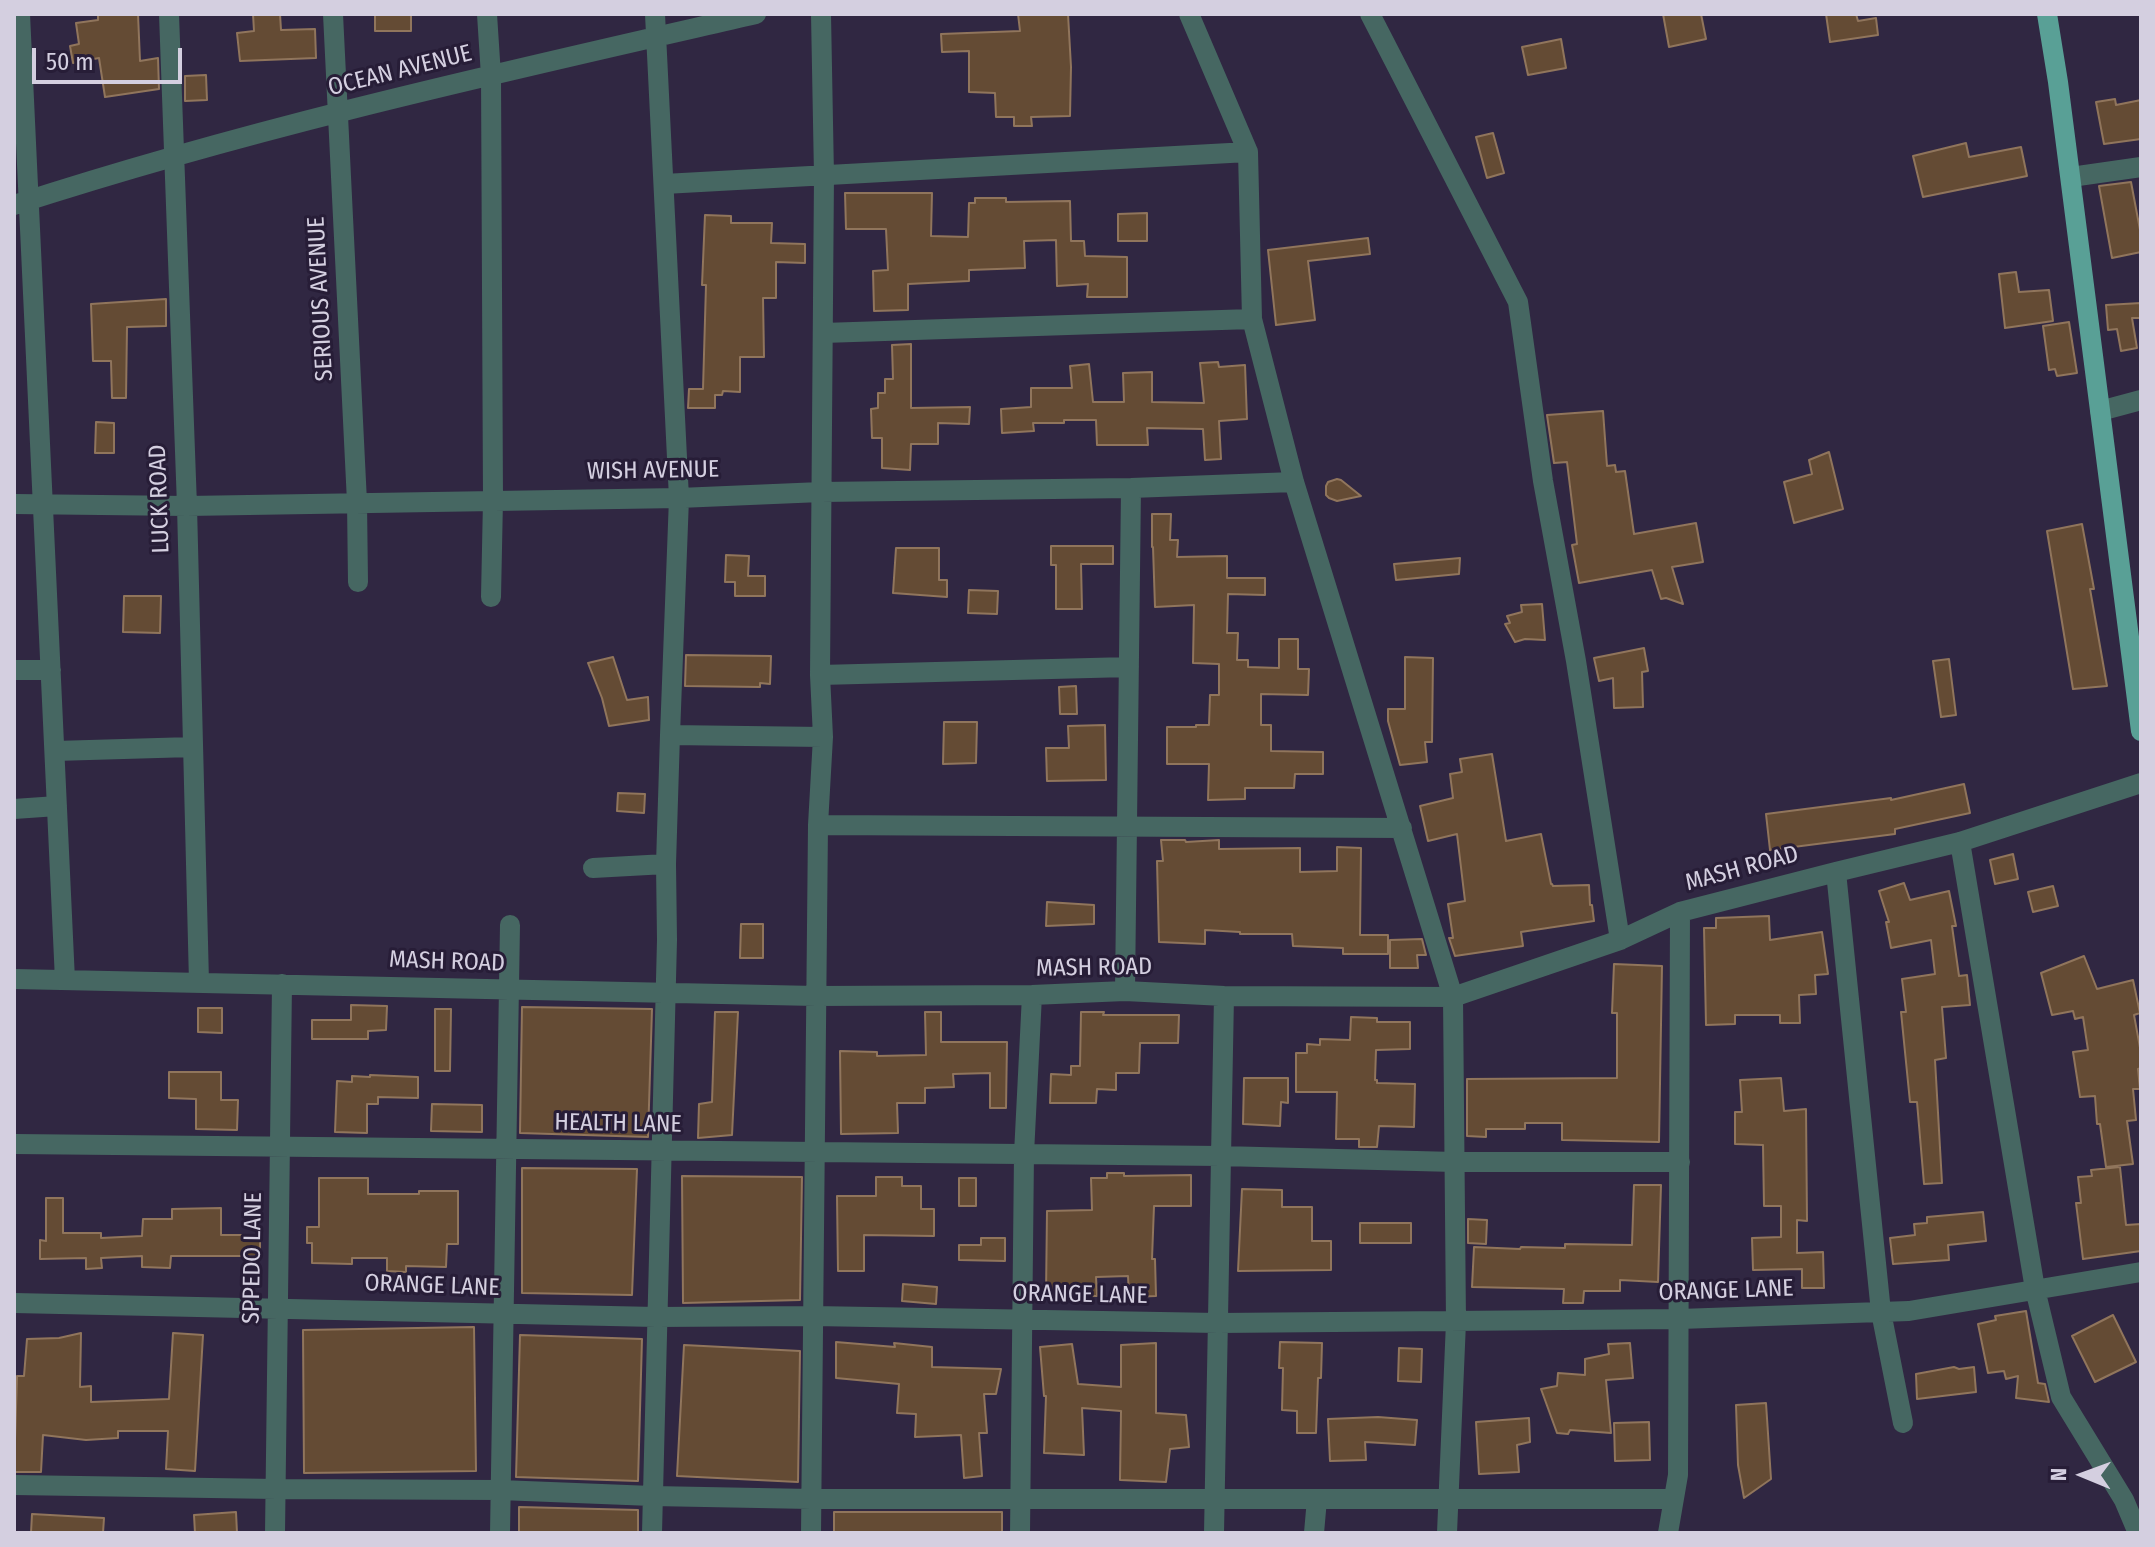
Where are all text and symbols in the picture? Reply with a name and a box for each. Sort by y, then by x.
scale bar [36,32,186,82]
street label: OCEAN AVENUE [325,39,475,103]
text: 50 m [46,48,94,76]
street label: SERIOUS AVENUE [302,216,340,382]
street label: LUCK ROAD [144,444,176,554]
street label: WISH AVENUE [587,455,719,487]
street label: MASH ROAD [1682,840,1802,898]
street label: MASH ROAD [389,946,505,978]
street label: MASH ROAD [1036,953,1152,983]
street label: HEALTH LANE [554,1108,682,1140]
street label: SPPEDO LANE [237,1192,269,1324]
street label: ORANGE LANE [364,1269,500,1303]
street label: ORANGE LANE [1658,1274,1794,1308]
street label: ORANGE LANE [1012,1279,1148,1311]
north arrow [2043,1435,2123,1515]
text: N [2045,1468,2072,1481]

